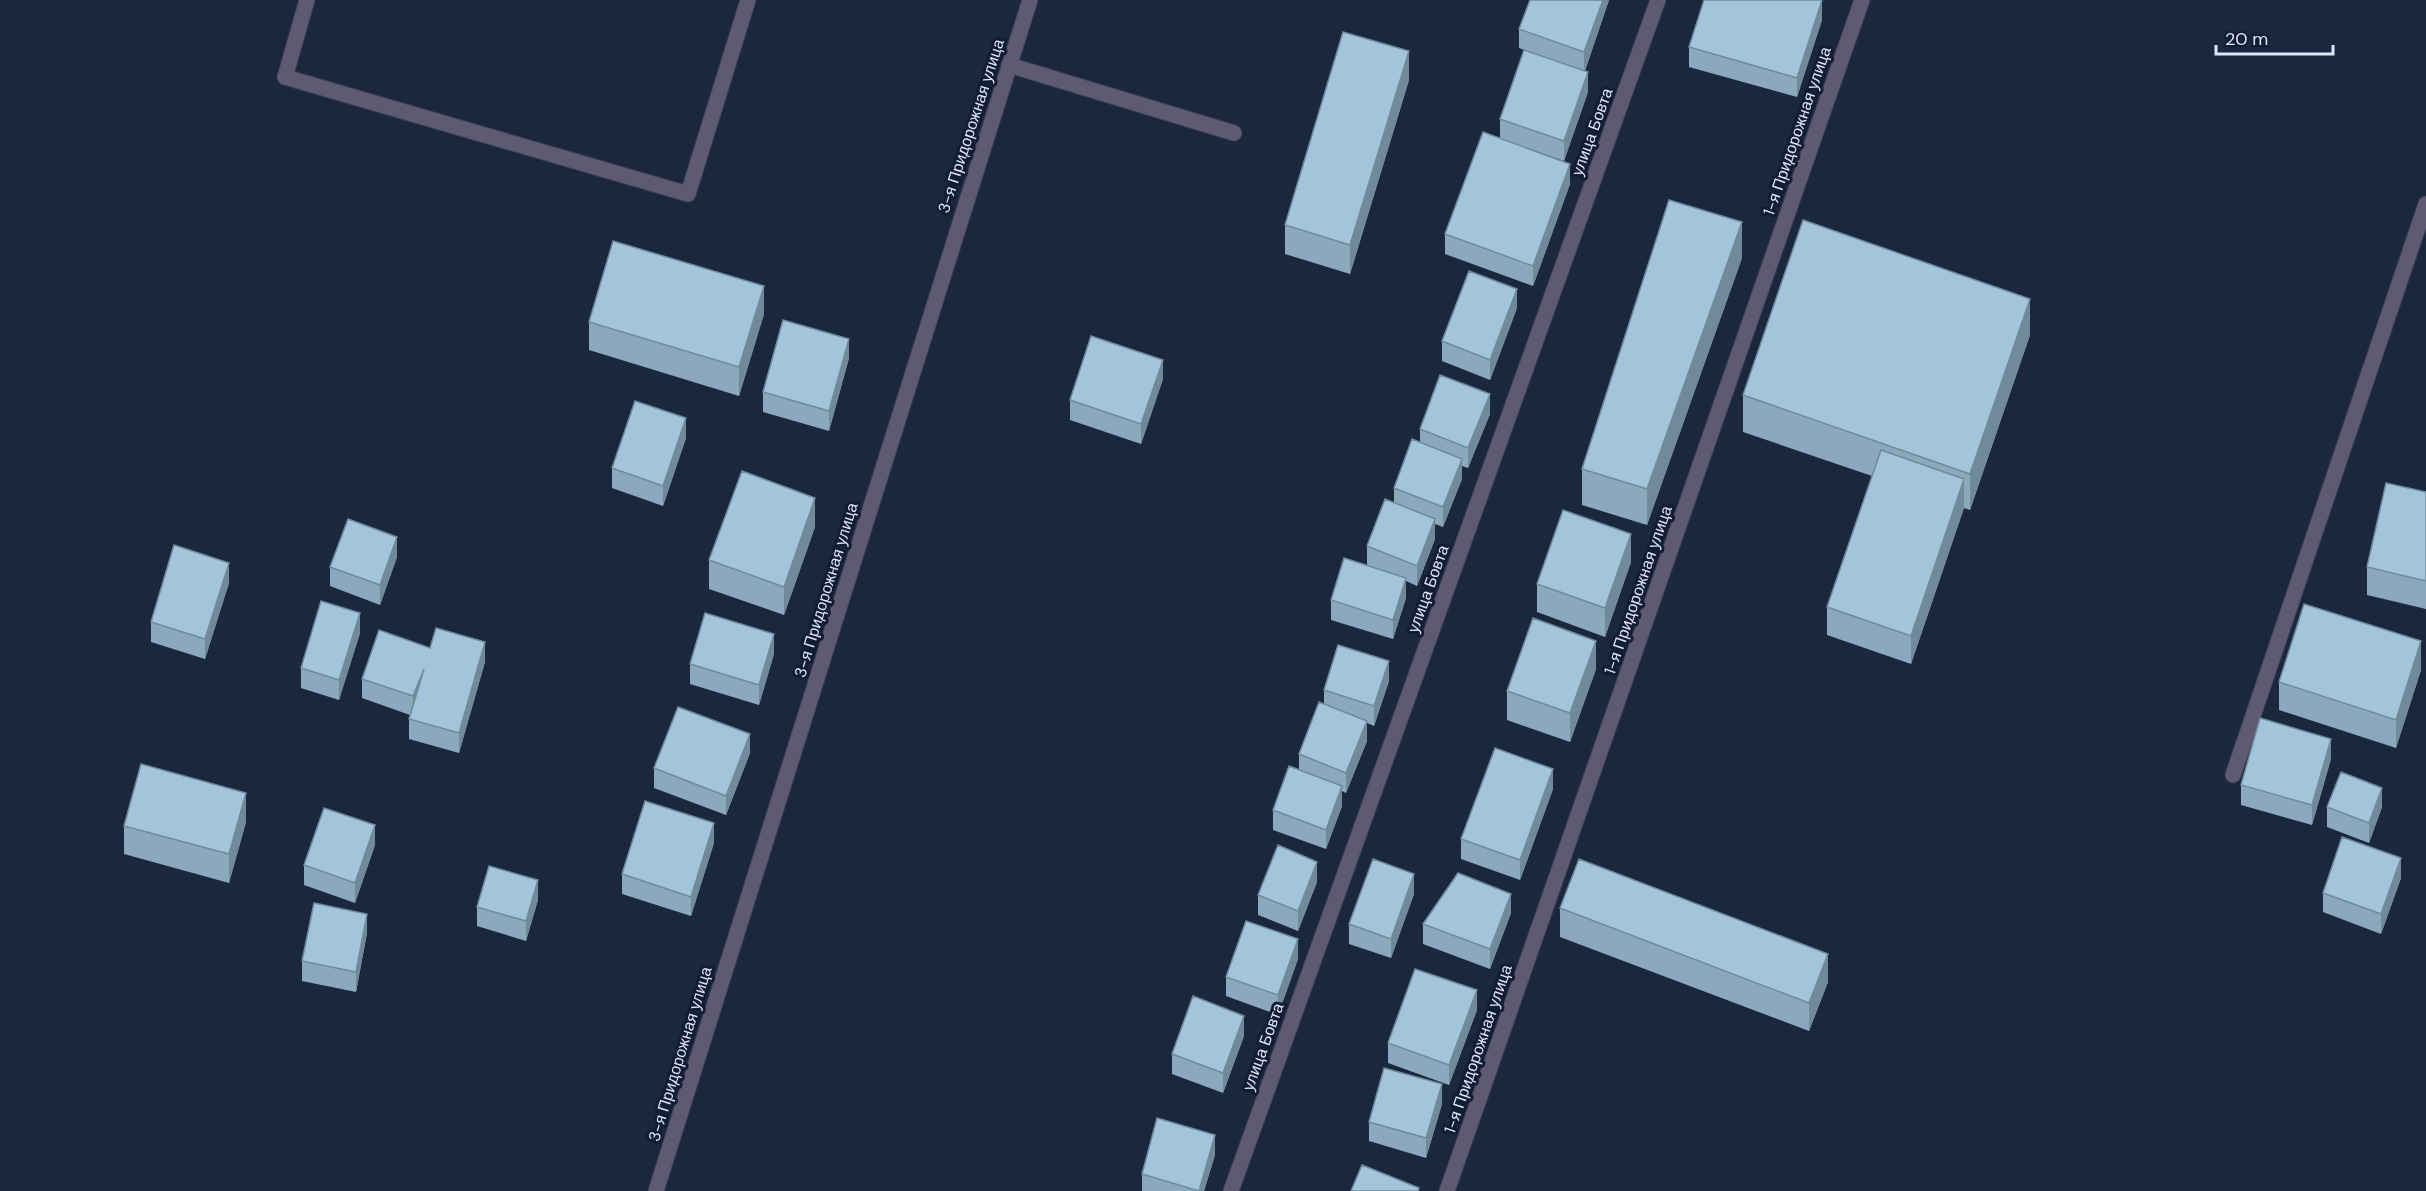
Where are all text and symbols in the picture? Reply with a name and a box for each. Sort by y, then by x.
scale bar [2216,18,2333,56]
text: 20 m [2225,27,2268,51]
street label: 3-я Придорожная улица [933,36,1009,216]
street label: 1-я Придорожная улица [1758,44,1836,218]
street label: улица Бовта [1566,85,1618,179]
street label: 3-я Придорожная улица [789,500,863,680]
street label: 1-я Придорожная улица [1599,503,1677,677]
street label: улица Бовта [1402,542,1454,636]
street label: 1-я Придорожная улица [1439,962,1517,1136]
street label: 3-я Придорожная улица [643,964,717,1144]
street label: улица Бовта [1237,1000,1289,1094]

